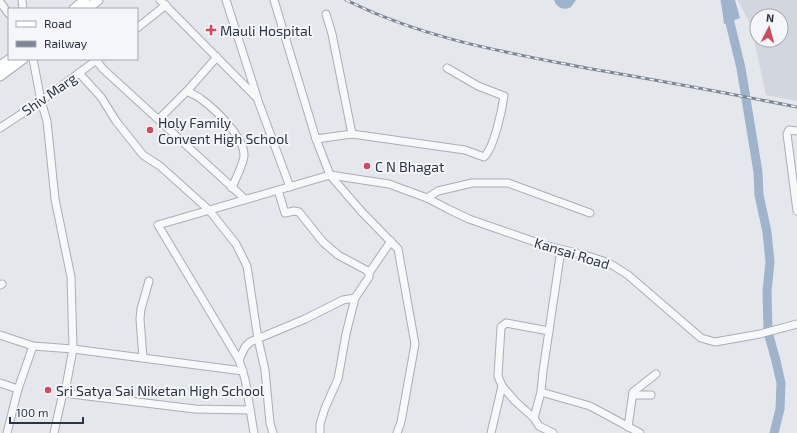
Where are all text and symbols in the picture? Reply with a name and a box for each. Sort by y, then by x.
legend [8,8,138,60]
north arrow [749,8,789,48]
text: N [765,11,775,24]
text: Road [44,16,72,30]
place label: Mauli Hospital [220,22,313,39]
marker: Mauli Hospital [205,24,217,36]
text: Railway [44,36,88,50]
street label: Shiv Marg [18,69,80,119]
place label: Holy Family Convent High School [158,114,289,147]
marker: Holy Family Convent High School [145,125,155,135]
place label: C N Bhagat [375,158,444,175]
marker: C N Bhagat [362,161,372,171]
street label: Kansai Road [532,234,612,272]
place label: Sri Satya Sai Niketan High School [56,382,265,399]
marker: Sri Satya Sai Niketan High School [43,385,53,395]
scale bar [10,399,83,425]
text: 100 m [16,405,48,419]

